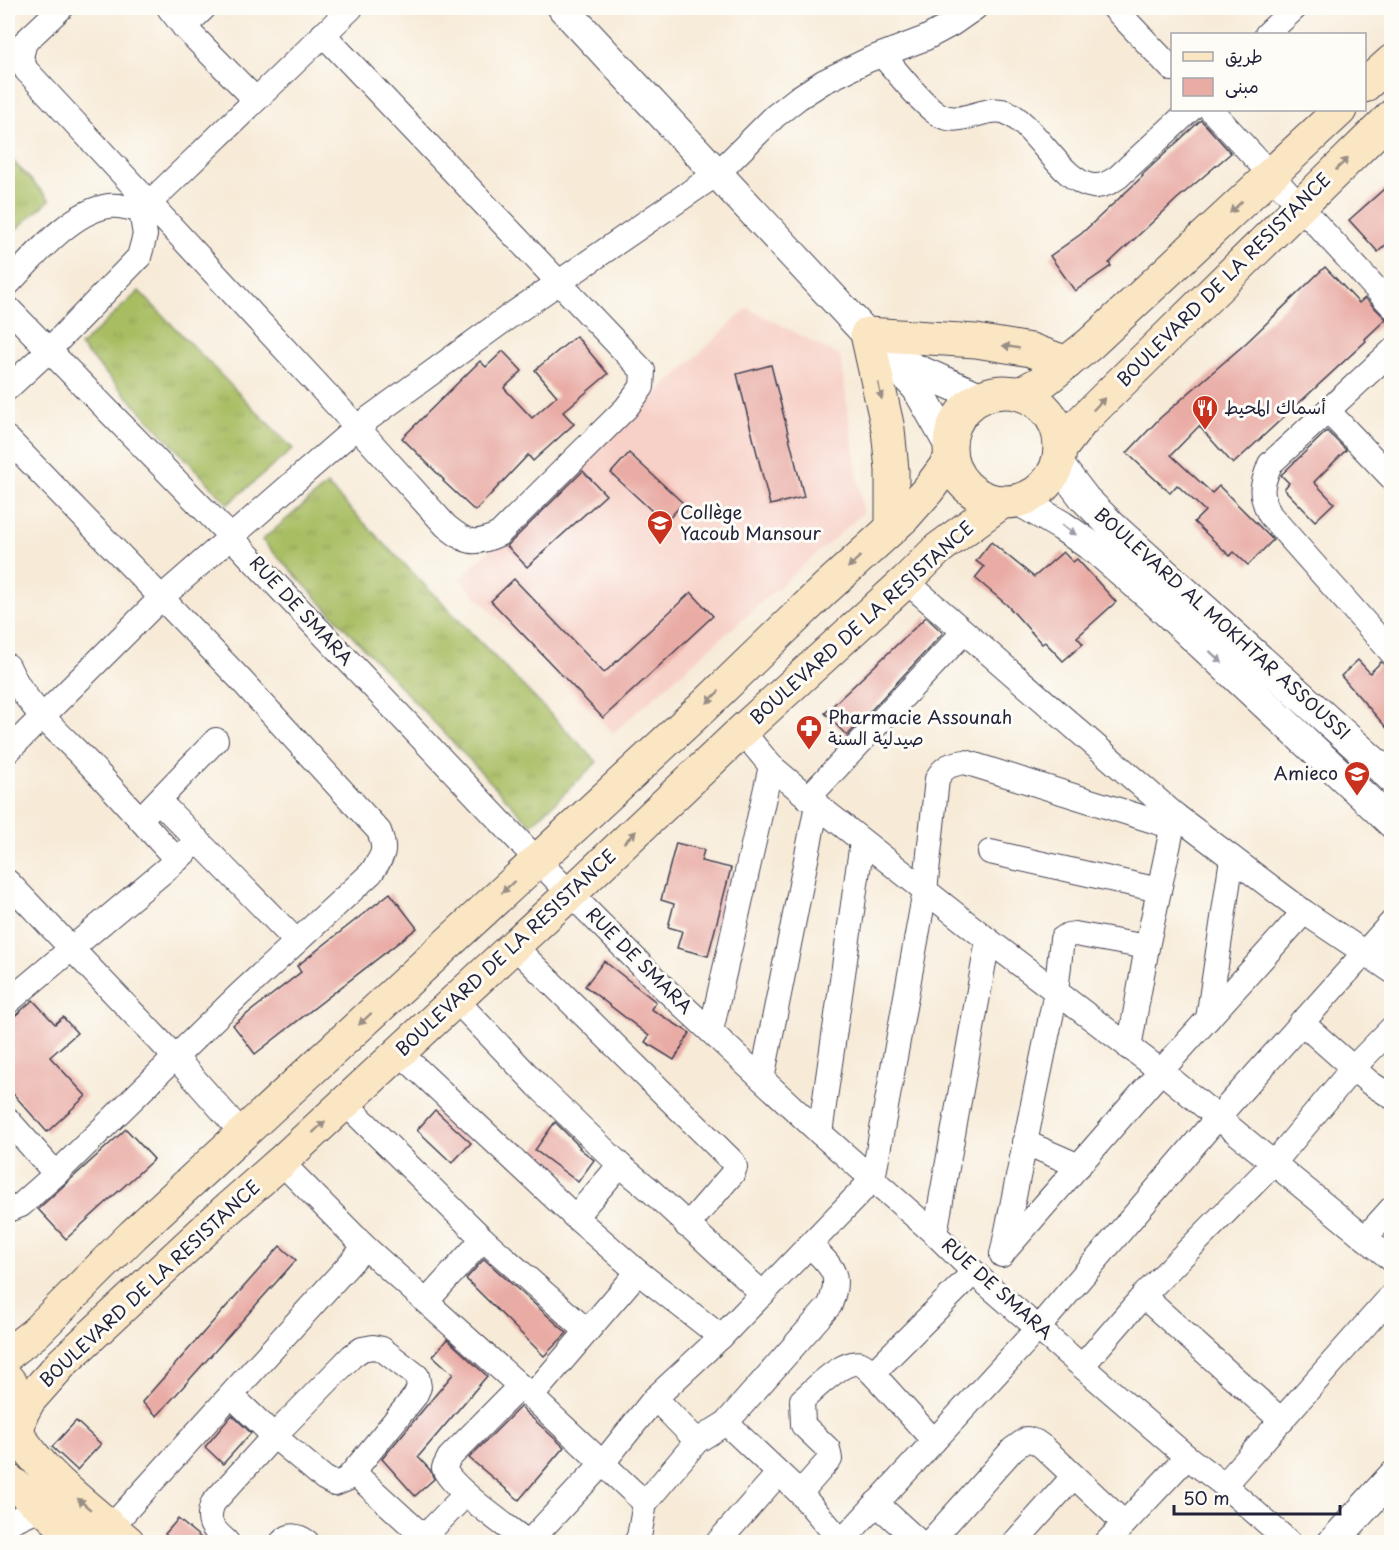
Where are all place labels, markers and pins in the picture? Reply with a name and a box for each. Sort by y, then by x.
restaurant icon: أسماك المحيط [1190,393,1220,431]
place label: أسماك المحيط [1224,393,1326,420]
place label: Collège Yacoub Mansour [680,498,822,546]
school or university icon: Collège Yacoub Mansour [645,508,675,546]
place label: Pharmacie Assounah صيدلية السنة [828,703,1012,751]
pharmacy icon: Pharmacie Assounah صيدلية السنة [794,713,824,751]
place label: Amieco [1274,759,1338,786]
school or university icon: Amieco [1342,759,1372,797]

